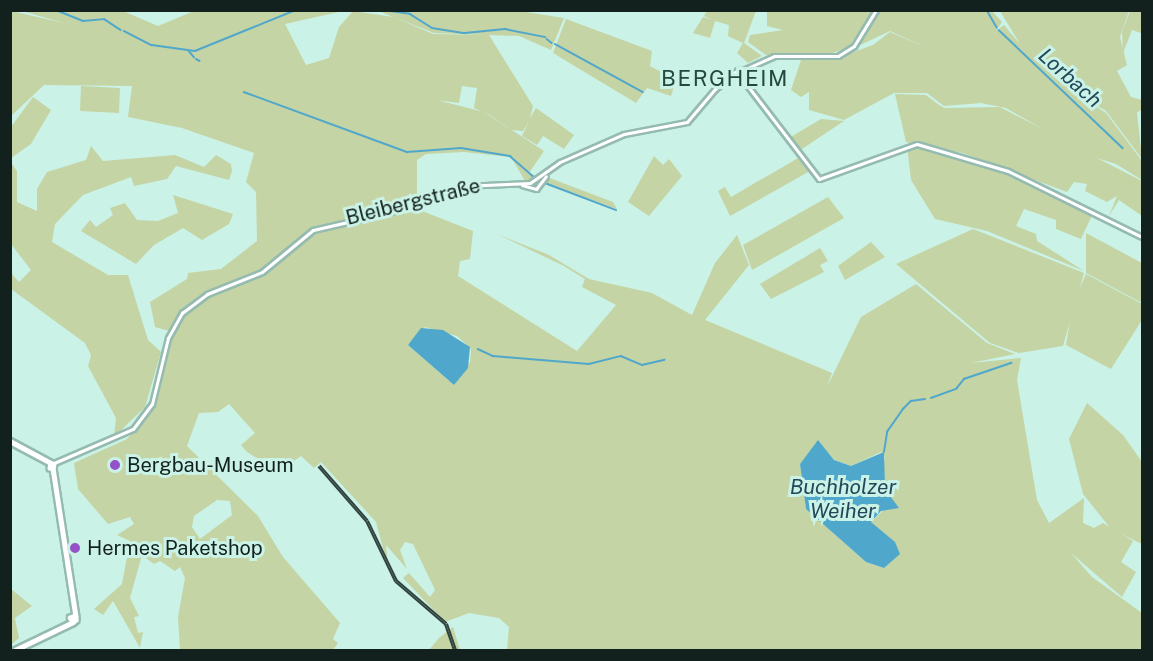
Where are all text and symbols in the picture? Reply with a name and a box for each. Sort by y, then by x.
water label: Lorbach [1033,43,1107,113]
district label: BERGHEIM [661,66,789,92]
street label: Bleibergstraße [343,174,483,230]
place label: Bergbau-Museum [127,453,294,477]
marker: Bergbau-Museum [108,458,122,472]
water label: Buchholzer Weiher [790,474,896,524]
place label: Hermes Paketshop [87,536,263,560]
marker: Hermes Paketshop [68,541,82,555]

